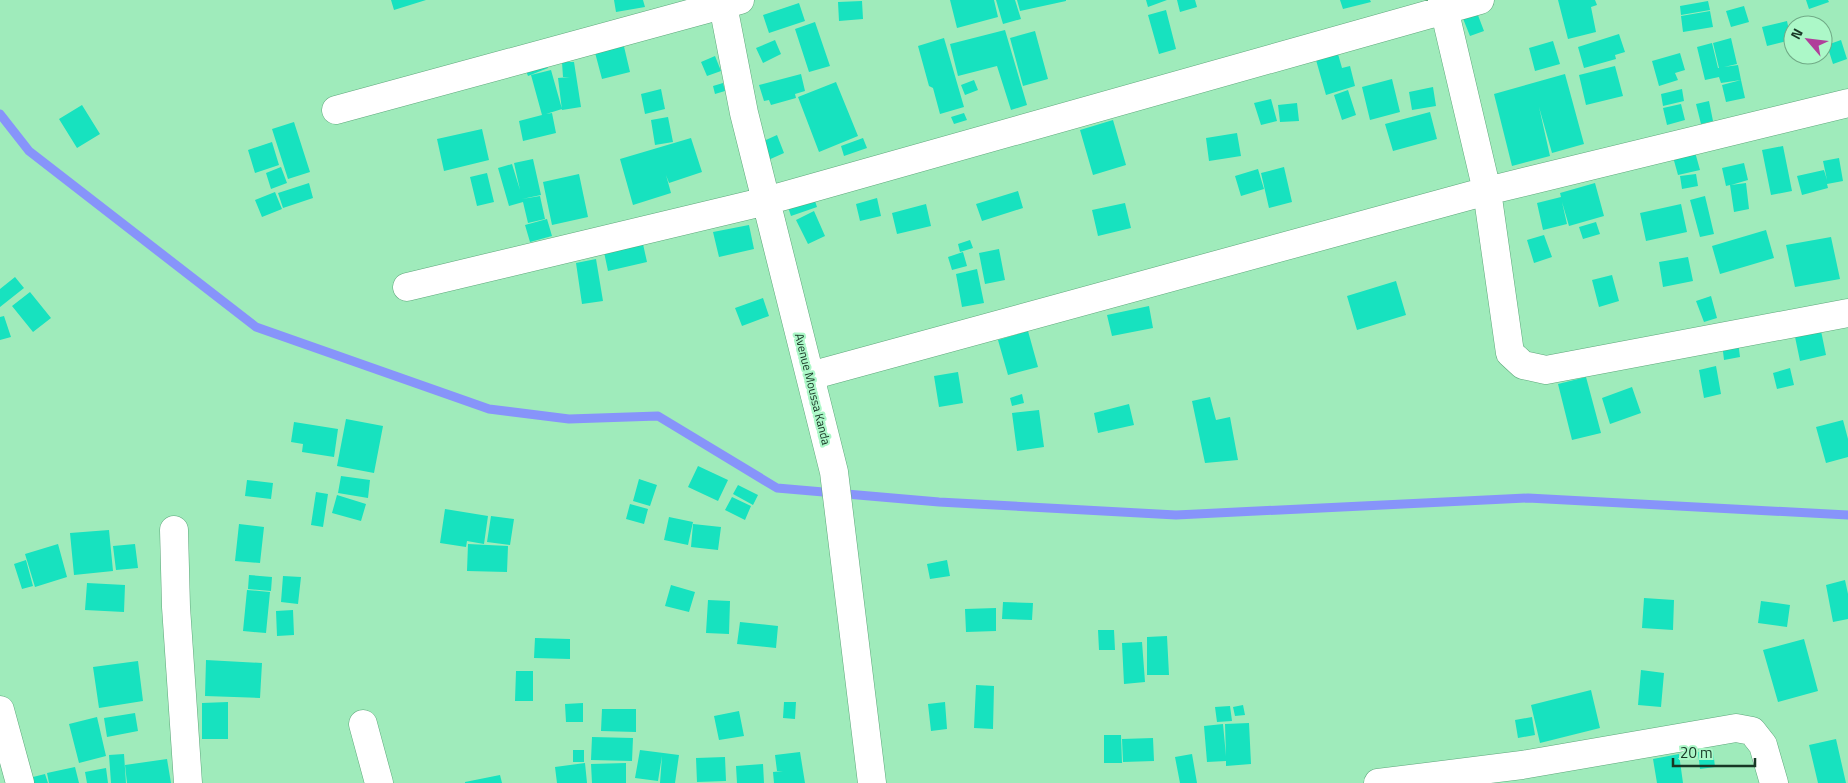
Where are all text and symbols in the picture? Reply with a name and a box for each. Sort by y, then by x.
north arrow [1783,15,1833,65]
text: N [1785,24,1808,43]
street label: Avenue Moussa Kanda [790,331,836,447]
scale bar [1673,736,1756,768]
text: 20 m [1680,741,1713,764]

